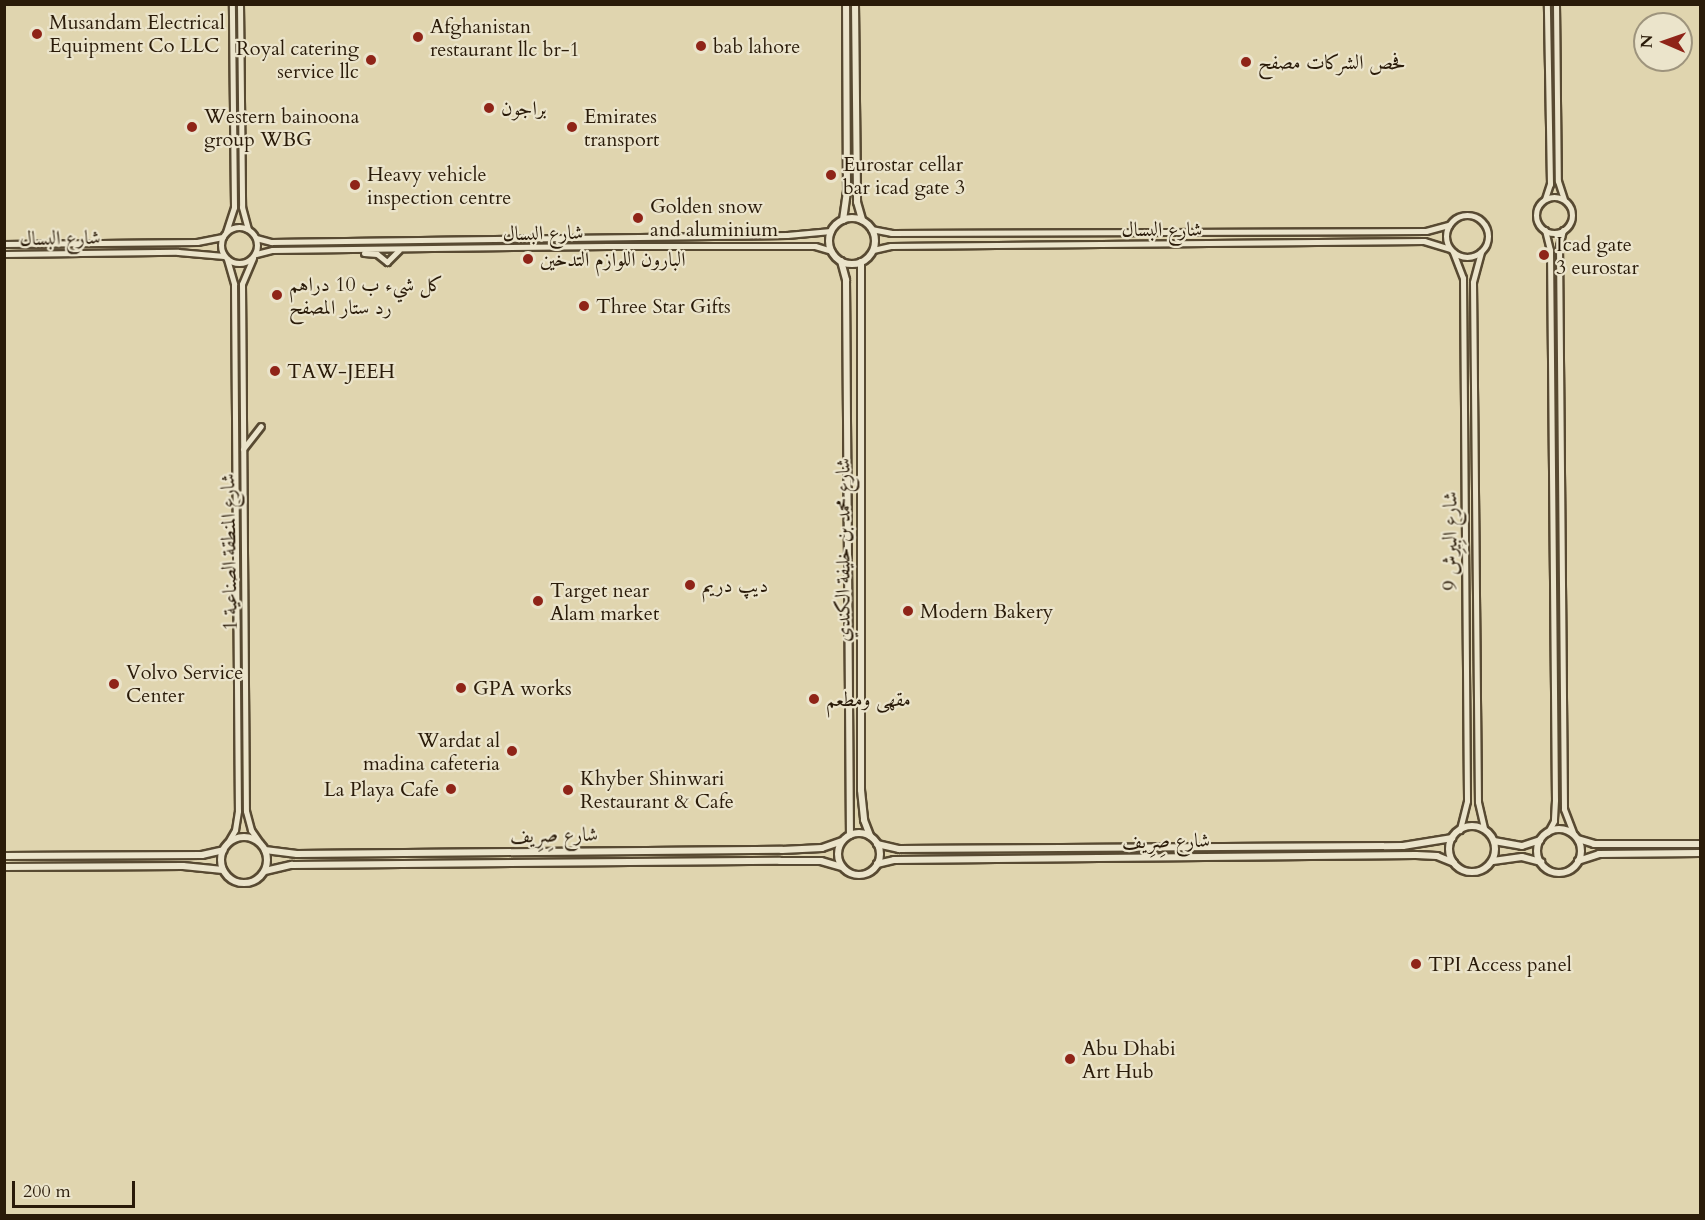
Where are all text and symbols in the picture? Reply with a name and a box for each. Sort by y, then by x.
place label: Musandam Electrical Equipment Co LLC [49,11,225,58]
north arrow [1633,12,1693,72]
place label: Afghanistan restaurant llc br-1 [430,14,580,61]
marker: Musandam Electrical Equipment Co LLC [30,27,44,41]
marker: Afghanistan restaurant llc br-1 [411,30,425,44]
place label: bab lahore [713,34,800,58]
text: N [1636,34,1658,49]
place label: Royal catering service llc [236,36,359,83]
marker: bab lahore [694,39,708,53]
place label: فحص الشركات مصفح [1258,50,1406,74]
marker: Royal catering service llc [364,53,378,67]
marker: فحص الشركات مصفح [1239,55,1253,69]
place label: براجون [501,96,546,120]
marker: براجون [482,101,496,115]
place label: Western bainoona group WBG [204,104,359,151]
place label: Emirates transport [584,104,659,151]
marker: Western bainoona group WBG [185,120,199,134]
marker: Emirates transport [565,120,579,134]
place label: Eurostar cellar bar icad gate 3 [843,152,965,199]
place label: Heavy vehicle inspection centre [367,162,511,209]
marker: Eurostar cellar bar icad gate 3 [824,168,838,182]
marker: Heavy vehicle inspection centre [348,178,362,192]
place label: Golden snow and aluminium [650,195,778,242]
marker: Golden snow and aluminium [631,211,645,225]
street label: شارع البسال [1122,217,1202,241]
street label: شارع البسال [502,220,584,246]
street label: شارع البسال [19,225,101,251]
place label: Icad gate 3 eurostar [1556,232,1639,279]
place label: البارون اللوازم التدخين [540,247,686,271]
marker: Icad gate 3 eurostar [1537,248,1551,262]
marker: البارون اللوازم التدخين [521,252,535,266]
place label: كل شيء ب 10 دراهم رد ستار المصفح [289,272,443,319]
marker: كل شيء ب 10 دراهم رد ستار المصفح [270,288,284,302]
place label: Three Star Gifts [596,294,731,318]
marker: Three Star Gifts [577,299,591,313]
place label: TAW-JEEH [287,359,395,383]
marker: TAW-JEEH [268,364,282,378]
street label: شارع محمد بن خليفة الكندي [831,458,855,642]
street label: شارع المنطقة الصناعية 1 [216,473,242,631]
street label: شارع البِيرِش 9 [1438,491,1462,591]
place label: دیپ دریم [702,573,768,597]
place label: Target near Alam market [550,578,659,625]
marker: دیپ دریم [683,578,697,592]
marker: Target near Alam market [531,594,545,608]
place label: Modern Bakery [920,599,1053,623]
marker: Modern Bakery [901,604,915,618]
place label: Volvo Service Center [126,660,243,707]
place label: GPA works [473,676,572,700]
marker: Volvo Service Center [107,677,121,691]
marker: GPA works [454,681,468,695]
place label: مقهى ومطعم [826,687,911,711]
marker: مقهى ومطعم [807,692,821,706]
place label: Wardat al madina cafeteria [363,728,500,775]
marker: Wardat al madina cafeteria [505,744,519,758]
place label: Khyber Shinwari Restaurant & Cafe [580,766,734,813]
place label: La Playa Cafe [324,777,439,801]
marker: La Playa Cafe [444,782,458,796]
marker: Khyber Shinwari Restaurant & Cafe [561,783,575,797]
street label: شارع صِرِيف [510,822,598,848]
street label: شارع صِرِيف [1122,828,1210,854]
place label: TPI Access panel [1428,952,1572,976]
marker: TPI Access panel [1409,957,1423,971]
place label: Abu Dhabi Art Hub [1082,1036,1176,1083]
marker: Abu Dhabi Art Hub [1063,1052,1077,1066]
scale bar [15,1169,138,1207]
text: 200 m [23,1179,71,1204]

